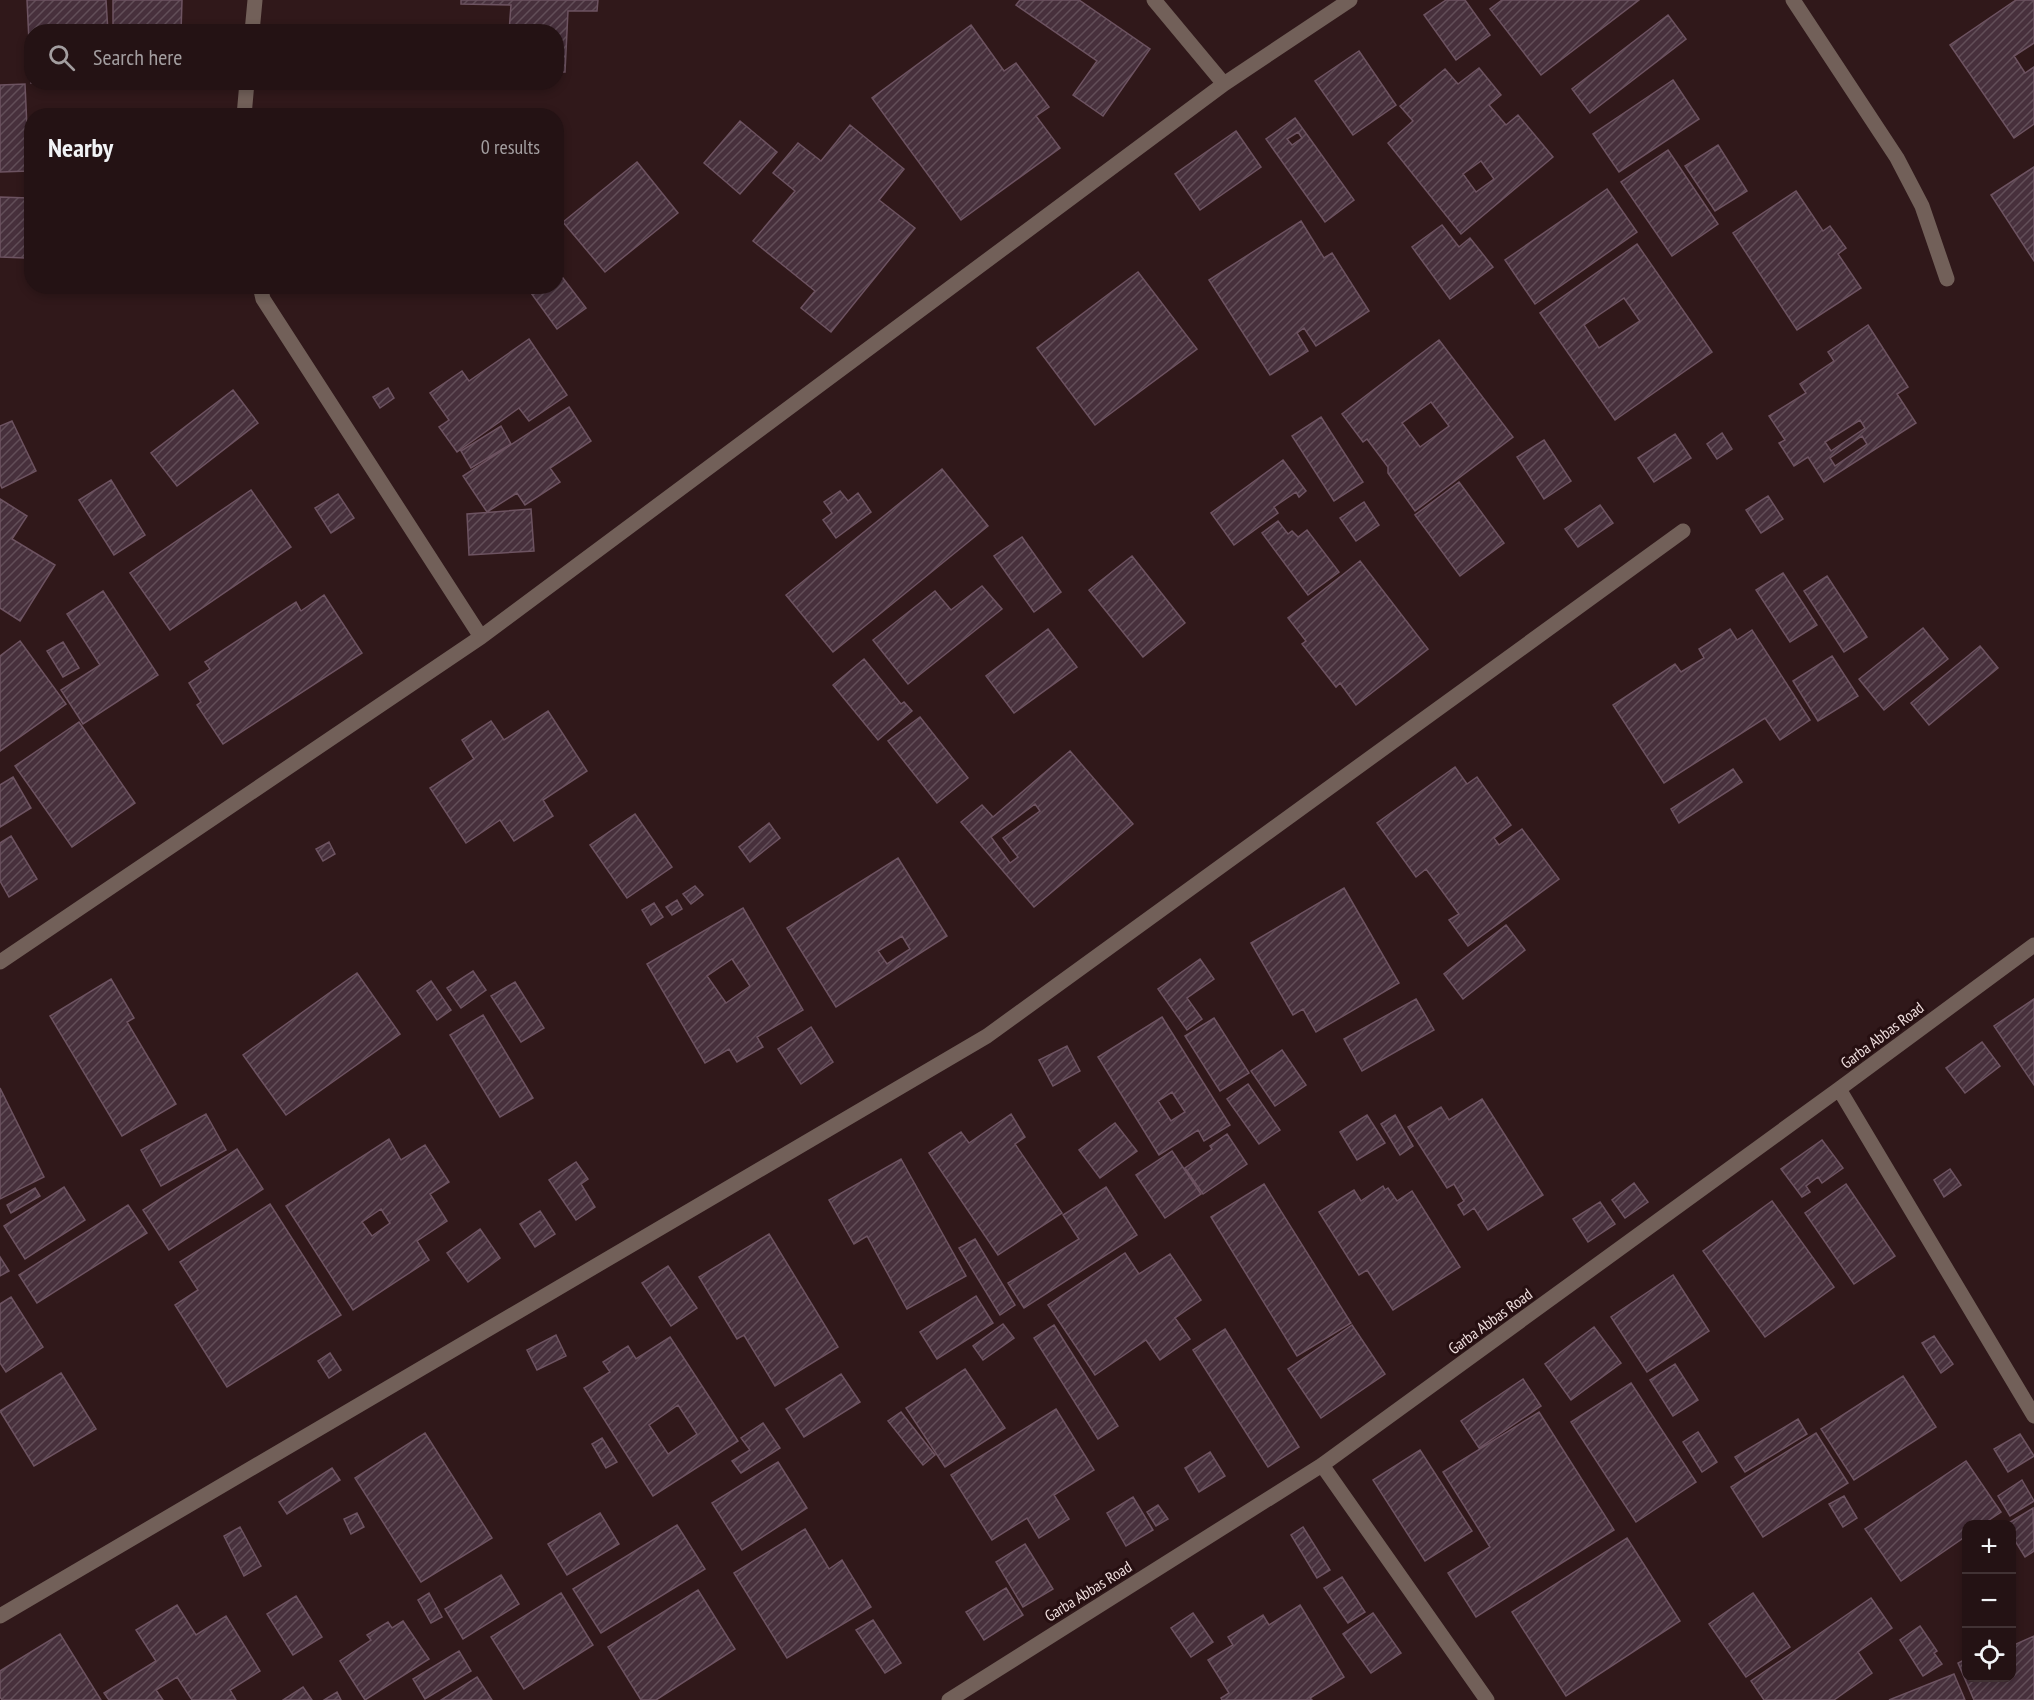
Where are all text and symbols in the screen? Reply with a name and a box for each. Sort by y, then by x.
search box [24,24,564,90]
icon: search [45,41,78,74]
text: Search here [93,43,182,71]
text: Nearby [48,131,113,164]
text: 0 results [481,134,540,160]
street label: Garba Abbas Road [1836,997,1928,1073]
street label: Garba Abbas Road [1444,1284,1536,1358]
map controls [1962,1520,2016,1682]
button: + [1962,1520,2016,1574]
street label: Garba Abbas Road [1041,1556,1135,1626]
button: − [1962,1574,2016,1628]
button: locate [1962,1628,2016,1682]

